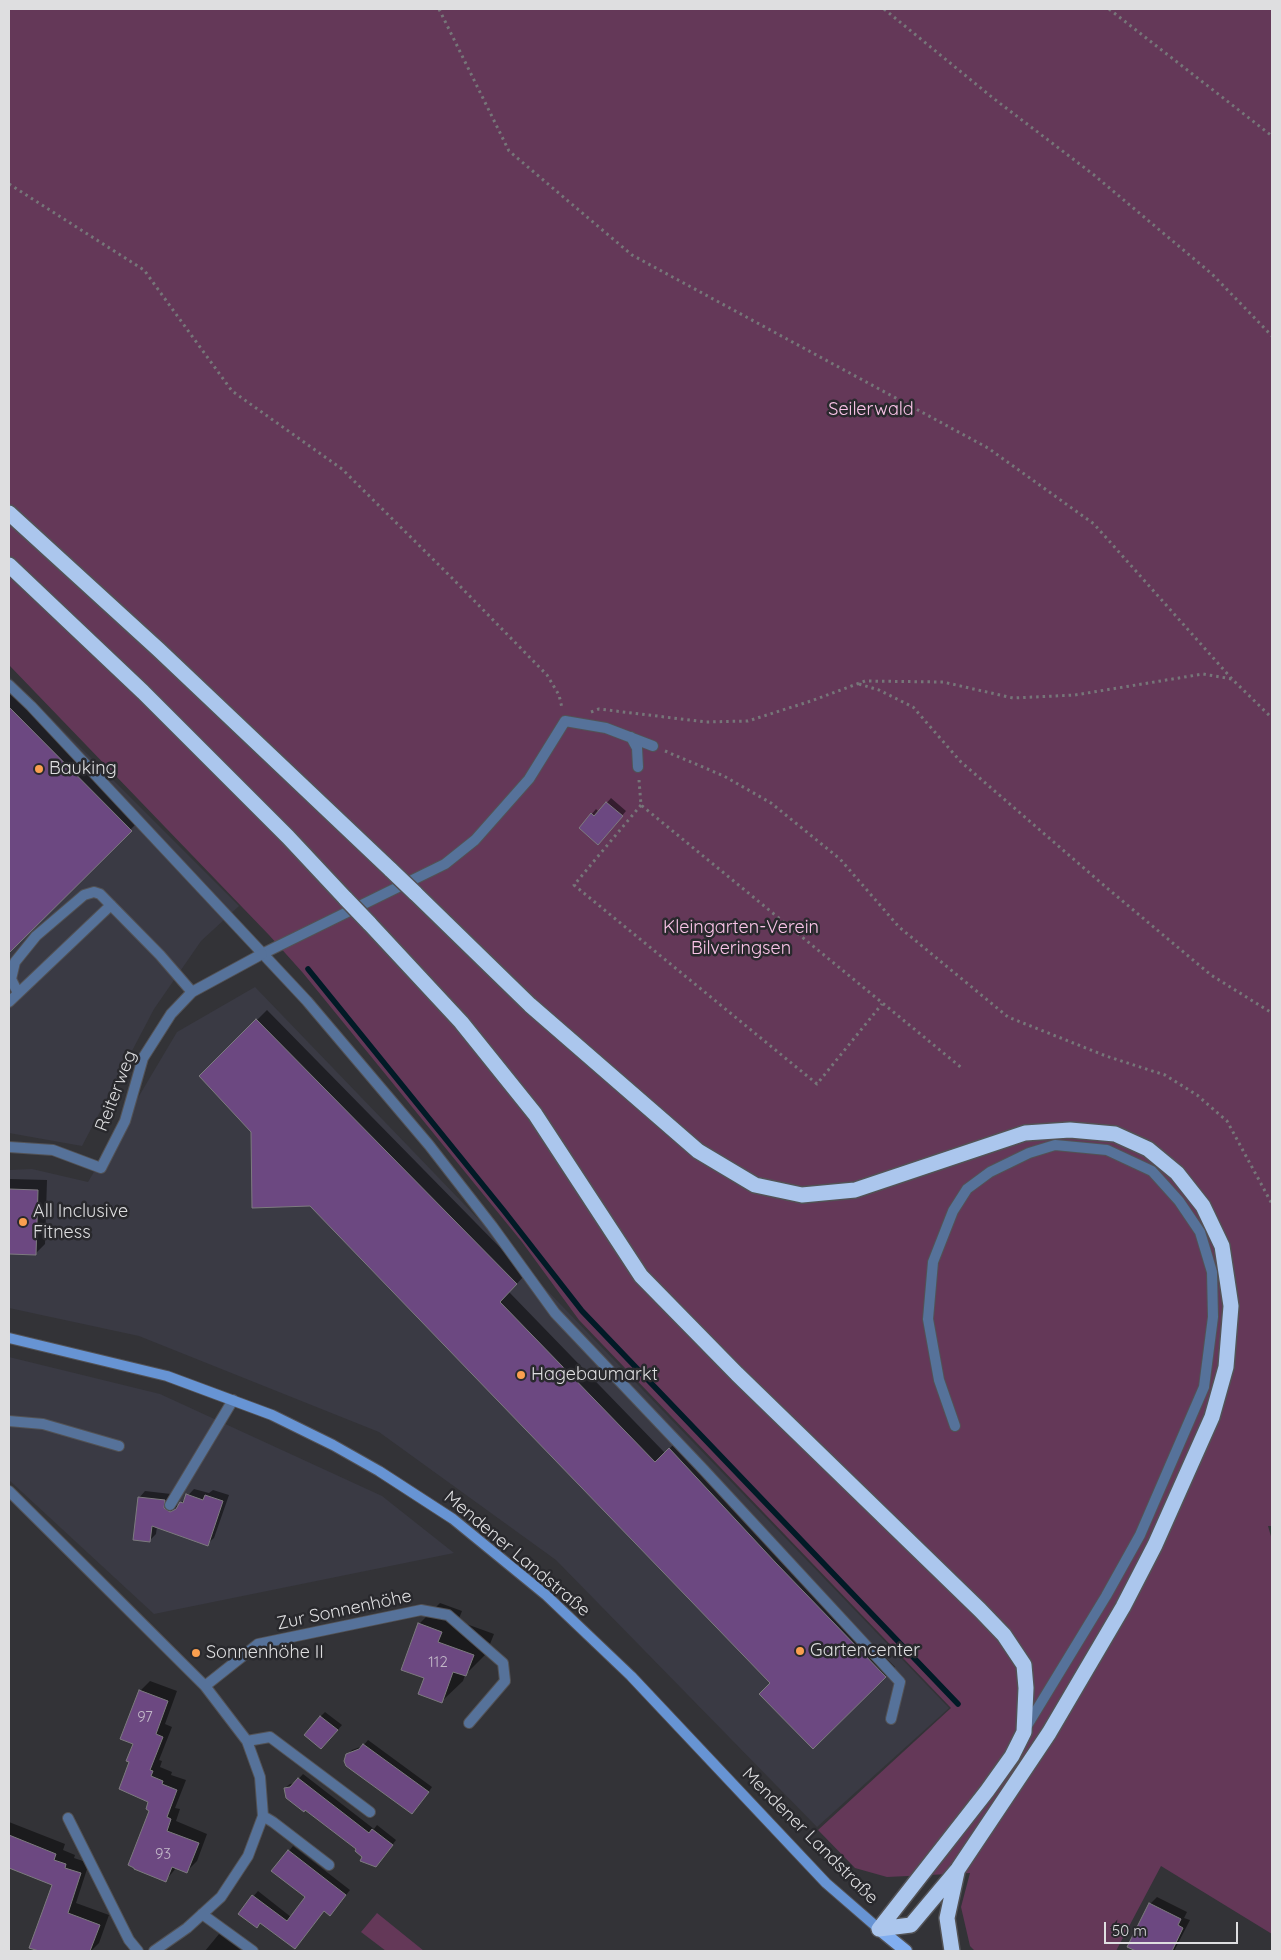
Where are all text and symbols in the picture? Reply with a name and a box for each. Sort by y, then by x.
park label: Seilerwald [828,399,914,421]
place label: Bauking [49,758,117,780]
marker: Bauking [33,763,45,775]
park label: Kleingarten-Verein Bilveringsen [663,917,819,960]
street label: Reiterweg [91,1048,141,1134]
place label: All Inclusive Fitness [33,1201,128,1244]
marker: All Inclusive Fitness [17,1216,29,1228]
place label: Hagebaumarkt [531,1364,658,1386]
marker: Hagebaumarkt [515,1369,527,1381]
street label: Mendener Landstraße [440,1487,594,1621]
street label: Zur Sonnenhöhe [275,1585,413,1635]
place label: Gartencenter [810,1640,920,1662]
place label: Sonnenhöhe II [206,1642,324,1664]
marker: Gartencenter [794,1645,806,1657]
marker: Sonnenhöhe II [190,1647,202,1659]
house number: 112 [428,1653,448,1671]
house number: 97 [137,1708,153,1726]
street label: Mendener Landstraße [737,1763,883,1909]
house number: 93 [155,1845,171,1863]
scale bar [1106,1912,1240,1944]
text: 50 m [1112,1921,1147,1940]

